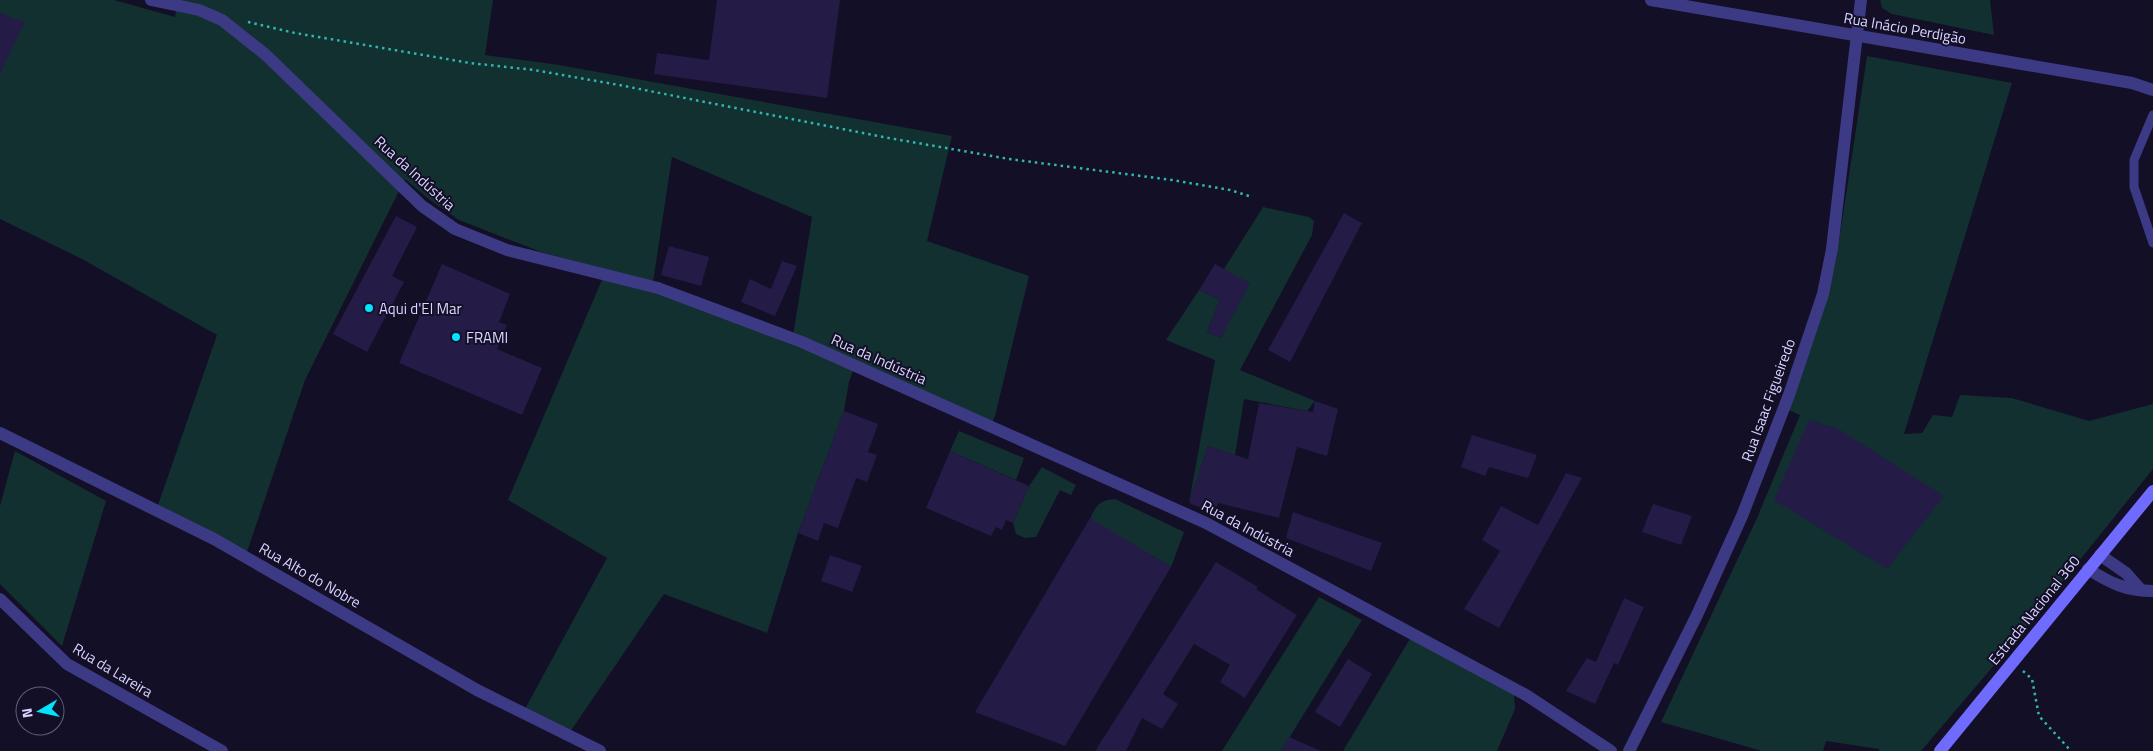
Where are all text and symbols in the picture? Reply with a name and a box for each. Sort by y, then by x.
street label: Rua Inácio Perdigão [1842,6,1968,50]
street label: Rua da Indústria [369,130,461,216]
place label: Aqui d'El Mar [379,297,462,320]
marker: Aqui d'El Mar [363,302,375,314]
place label: FRAMI [466,326,508,349]
street label: Rua da Indústria [827,328,931,391]
marker: FRAMI [450,331,462,343]
street label: Rua Isaac Figueiredo [1735,335,1801,465]
street label: Rua da Indústria [1197,494,1299,562]
street label: Rua Alto do Nobre [255,536,365,614]
street label: Estrada Nacional 360 [1983,550,2085,670]
street label: Rua da Lareira [68,637,158,703]
north arrow [15,686,65,736]
text: N [16,707,38,720]

